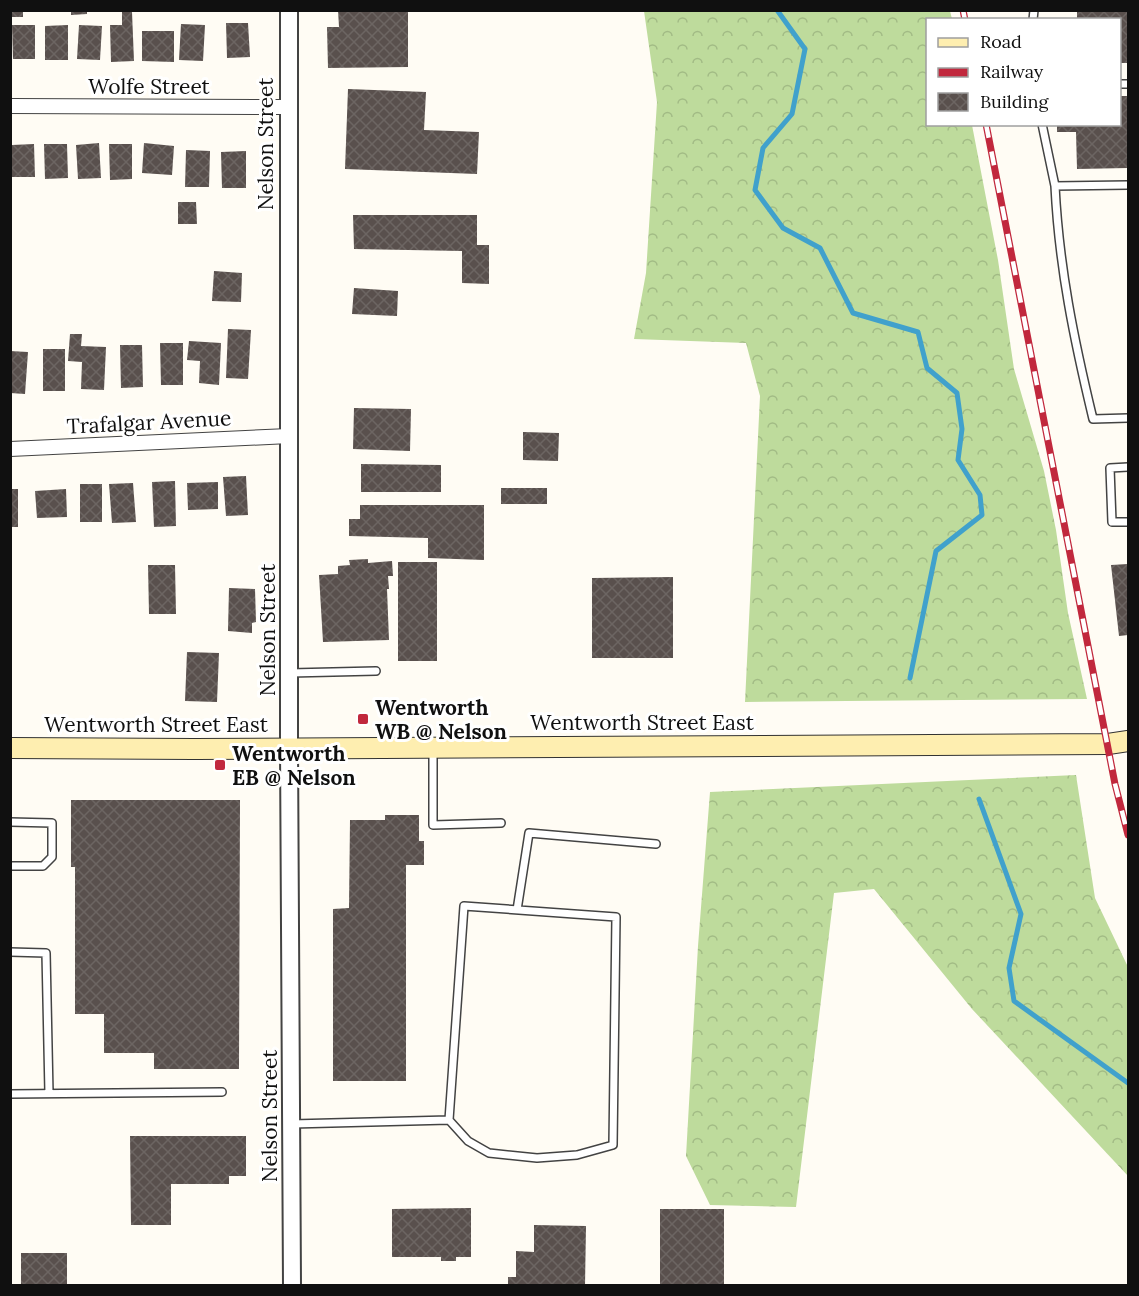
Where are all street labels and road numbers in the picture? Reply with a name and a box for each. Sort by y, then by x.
street label: Wolfe Street [88,73,211,100]
street label: Nelson Street [252,77,279,210]
street label: Trafalgar Avenue [66,404,232,440]
street label: Nelson Street [254,563,281,696]
street label: Wentworth Street East [530,709,755,736]
street label: Wentworth Street East [44,711,269,738]
street label: Nelson Street [256,1049,283,1182]

